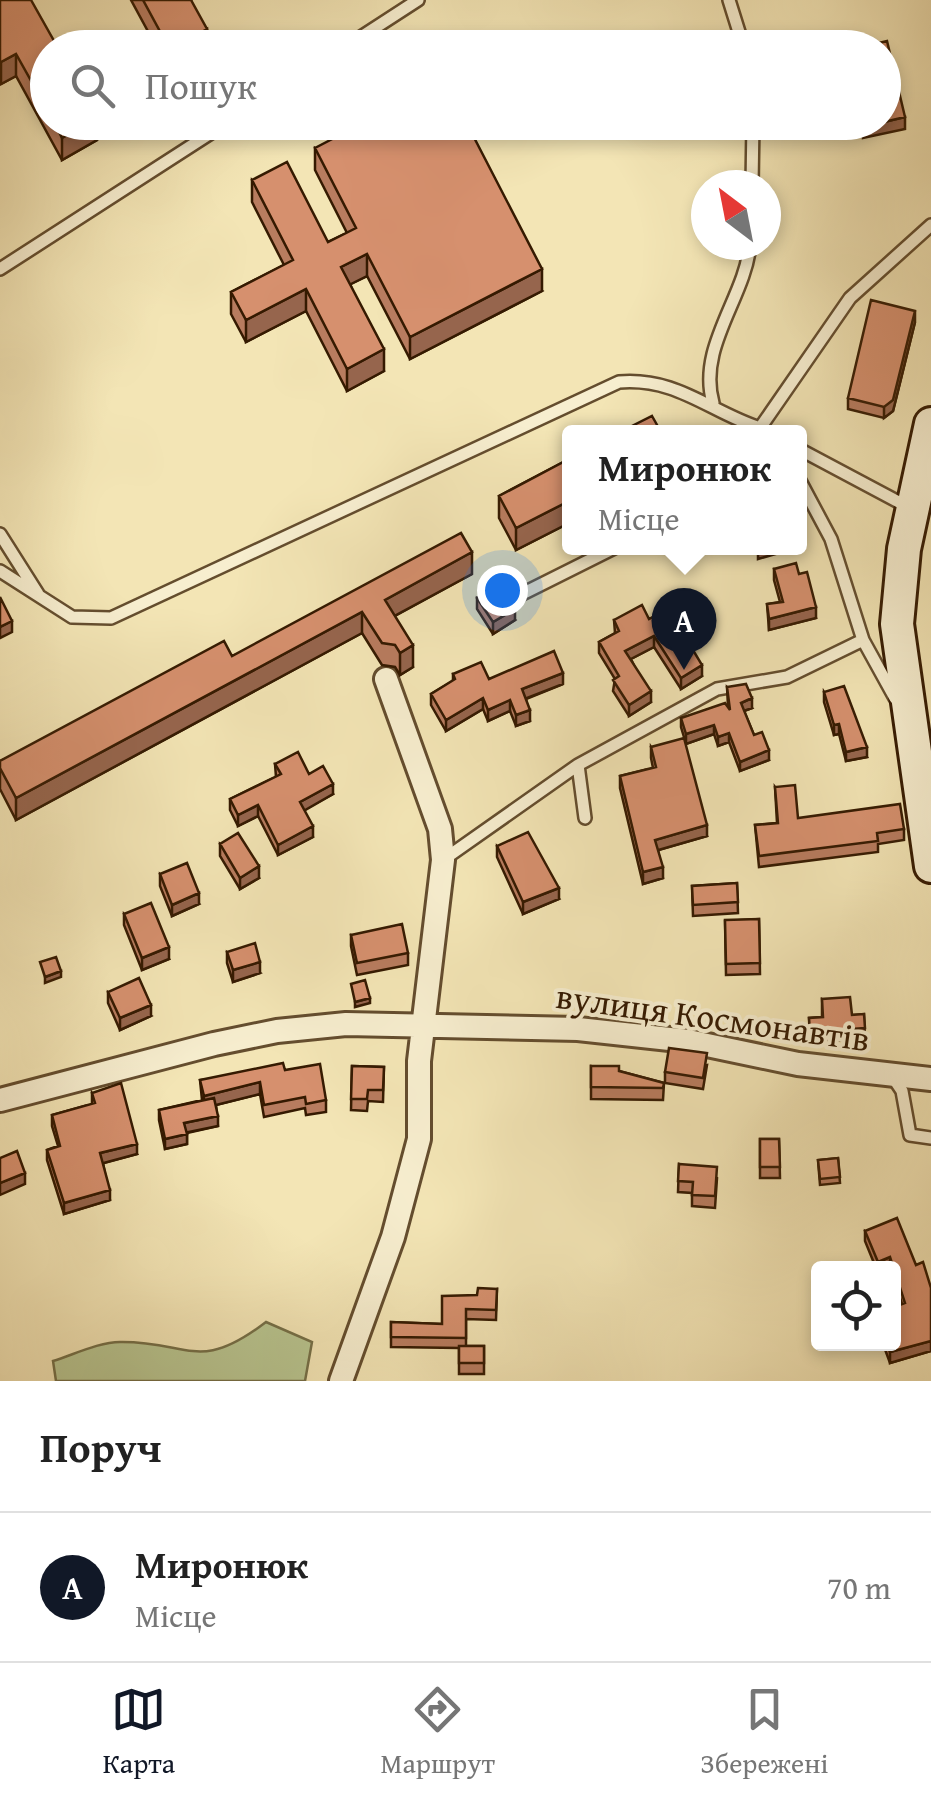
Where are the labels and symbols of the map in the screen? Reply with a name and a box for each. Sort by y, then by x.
north arrow [691,170,781,260]
your location [477,565,528,616]
pin: A [652,588,716,670]
street label: вулиця Космонавтів [553,970,873,1064]

